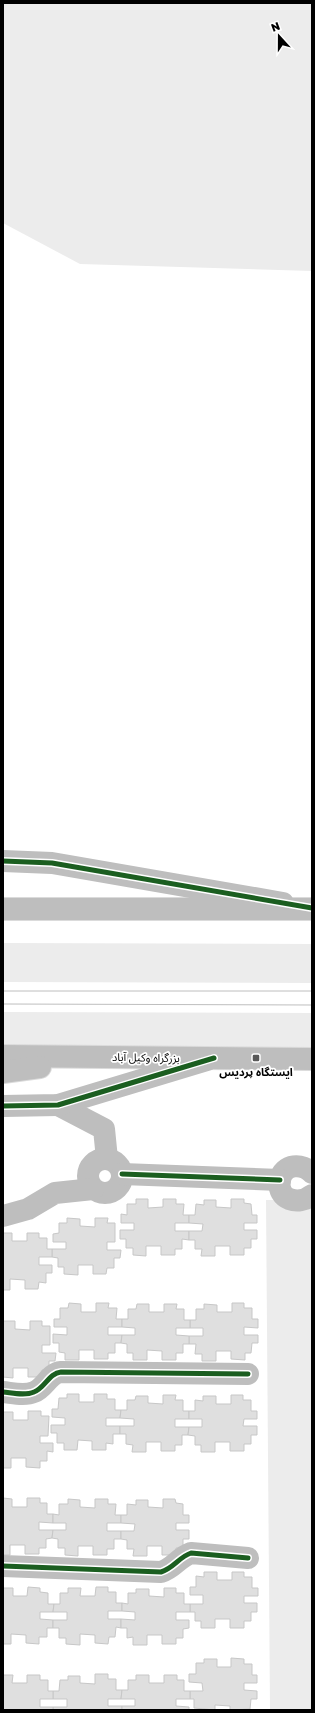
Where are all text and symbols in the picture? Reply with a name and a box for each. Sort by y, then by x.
north arrow [259,16,299,56]
text: N [269,19,281,34]
street label: بزرگراه وکیل آباد [112,1050,180,1065]
marker: ایستگاه پردیس [251,1053,261,1063]
place label: ایستگاه پردیس [219,1065,293,1079]

